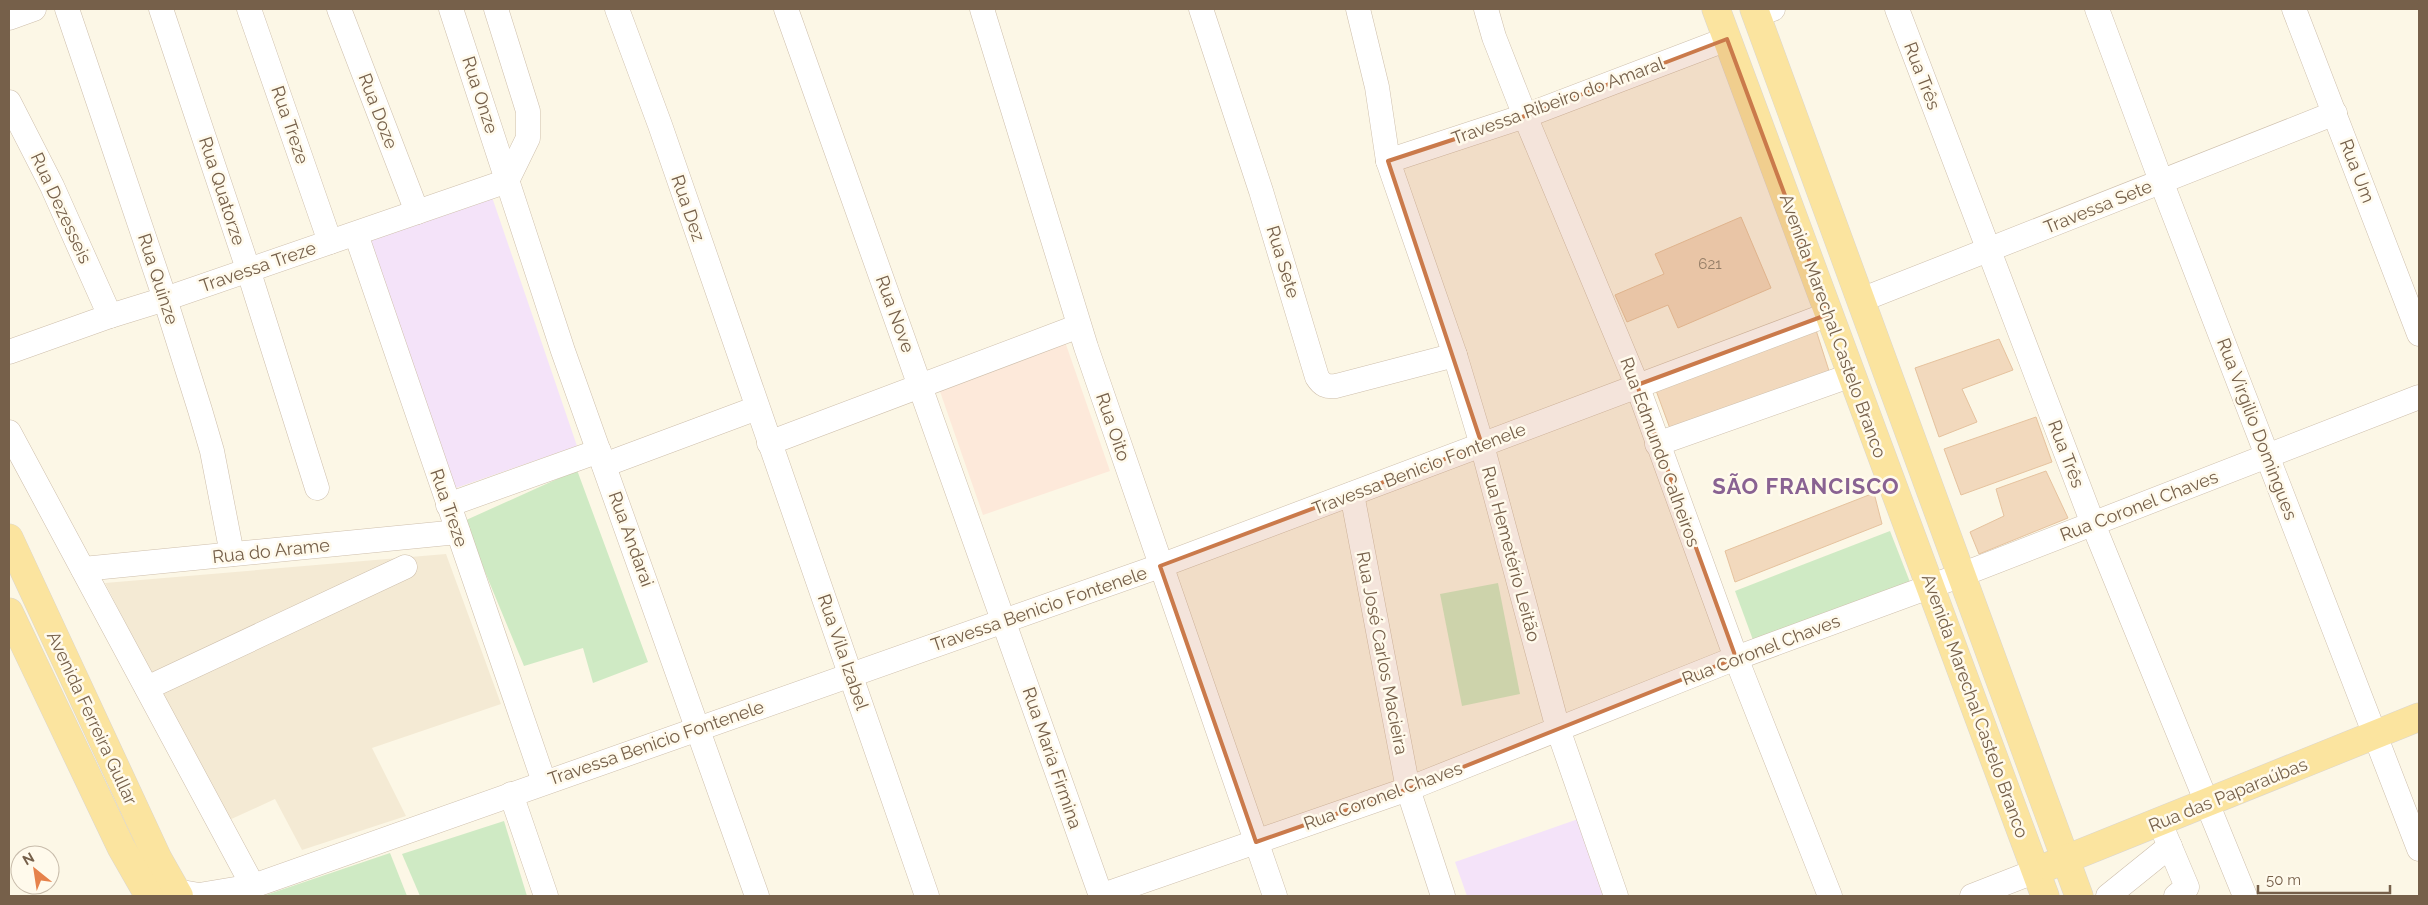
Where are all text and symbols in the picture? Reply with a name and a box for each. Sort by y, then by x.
street label: Rua Três [1900,39,1945,113]
street label: Travessa Ribeiro do Amaral [1449,52,1667,149]
street label: Rua Onze [458,54,503,136]
street label: Rua Doze [354,70,403,152]
street label: Rua Treze [267,83,314,167]
street label: Rua Quatorze [195,134,250,248]
street label: Rua Um [2336,136,2379,206]
street label: Rua Dezesseis [27,149,96,267]
street label: Rua Dez [667,172,710,244]
street label: Travessa Sete [2041,175,2155,238]
street label: Avenida Marechal Castelo Branco [1776,191,1891,461]
street label: Rua Sete [1263,223,1305,301]
street label: Rua Quinze [134,231,183,327]
street label: Travessa Treze [197,237,319,296]
house number: 621 [1698,255,1722,273]
street label: Rua Nove [872,272,919,356]
street label: Rua Virgilio Domingues [2213,335,2302,523]
street label: Rua Edmundo Calheiros [1616,354,1705,550]
street label: Rua Oito [1092,390,1135,464]
street label: Rua Três [2044,417,2089,491]
street label: Travessa Benicio Fontenele [1309,418,1529,519]
street label: Rua Hemetério Leitão [1478,464,1545,644]
street label: Rua Treze [426,466,473,550]
street label: Rua Coronel Chaves [2057,466,2221,545]
district label: SÃO FRANCISCO [1712,473,1900,499]
street label: Rua Andarai [605,488,658,589]
street label: Rua do Arame [211,534,331,567]
street label: Rua José Carlos Macieira [1352,550,1413,756]
street label: Travessa Benicio Fontenele [928,562,1150,655]
street label: Avenida Marechal Castelo Branco [1918,571,2033,841]
street label: Rua Vila Izabel [814,591,873,713]
street label: Rua Coronel Chaves [1679,610,1843,689]
street label: Avenida Ferreira Gullar [43,628,142,808]
street label: Rua Maria Firmina [1018,684,1087,831]
street label: Travessa Benicio Fontenele [545,696,767,789]
street label: Rua das Paparaúbas [2145,753,2310,836]
street label: Rua Coronel Chaves [1301,757,1465,834]
north arrow [10,845,60,895]
text: N [20,849,37,868]
scale bar [2258,862,2390,894]
text: 50 m [2266,871,2301,889]

